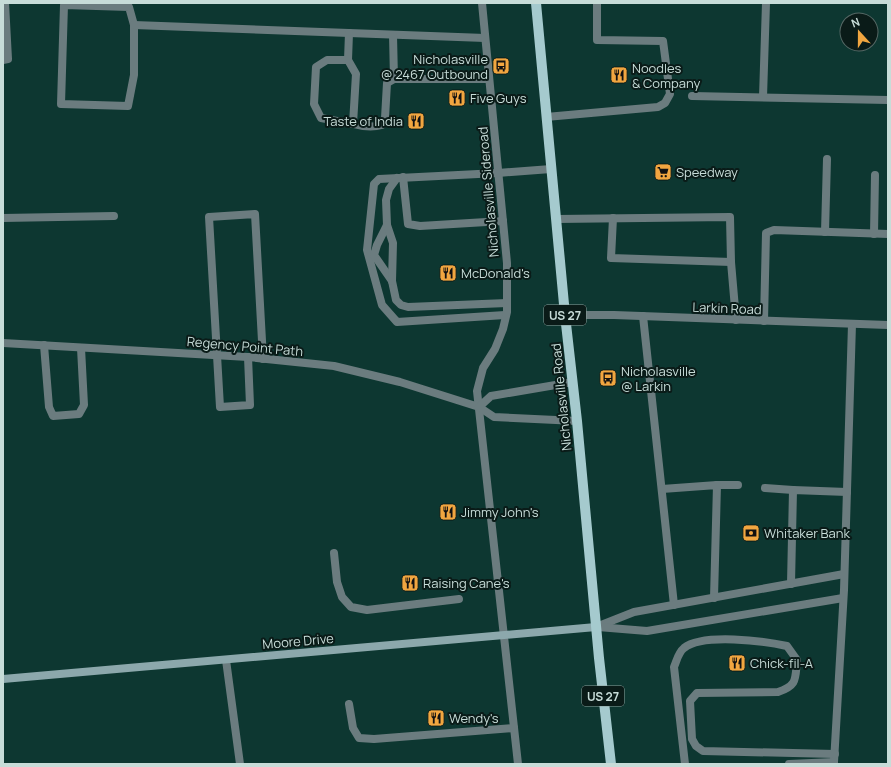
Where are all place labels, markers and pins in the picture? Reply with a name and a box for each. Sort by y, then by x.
place label: Nicholasville @ 2467 Outbound [381,50,488,83]
bus stop icon: Nicholasville @ 2467 Outbound [491,56,511,76]
place label: Noodles & Company [632,59,700,92]
restaurant icon: Noodles & Company [609,65,629,85]
restaurant icon: Five Guys [447,88,467,108]
place label: Five Guys [470,89,527,107]
restaurant icon: Taste of India [406,111,426,131]
place label: Taste of India [323,112,403,130]
supermarket icon: Speedway [653,162,673,182]
place label: Speedway [676,163,738,181]
restaurant icon: McDonald's [438,263,458,283]
place label: McDonald's [461,264,530,282]
place label: Nicholasville @ Larkin [621,362,696,395]
bus stop icon: Nicholasville @ Larkin [598,368,618,388]
restaurant icon: Jimmy John's [438,502,458,522]
place label: Jimmy John's [461,503,539,521]
bank icon: Whitaker Bank [741,523,761,543]
place label: Whitaker Bank [764,524,850,542]
restaurant icon: Raising Cane's [400,573,420,593]
place label: Raising Cane's [423,574,510,592]
restaurant icon: Chick-fil-A [727,653,747,673]
place label: Chick-fil-A [750,654,813,672]
restaurant icon: Wendy's [426,708,446,728]
place label: Wendy's [449,709,499,727]

